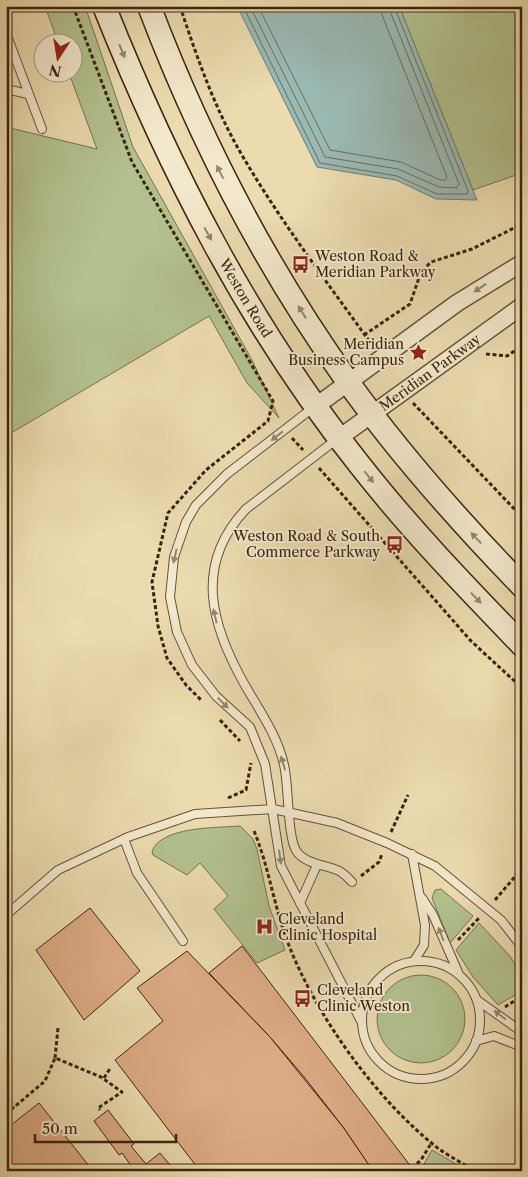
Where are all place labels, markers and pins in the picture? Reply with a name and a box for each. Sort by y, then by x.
place label: Weston Road & Meridian Parkway [314,247,436,281]
bus stop icon: Weston Road & Meridian Parkway [291,254,311,274]
place label: Meridian Business Campus [288,335,404,369]
place icon: Meridian Business Campus [408,342,428,362]
place label: Weston Road & South Commerce Parkway [232,527,380,561]
bus stop icon: Weston Road & South Commerce Parkway [384,534,404,554]
place label: Cleveland Clinic Hospital [278,910,377,944]
hospital icon: Cleveland Clinic Hospital [254,917,274,937]
place label: Cleveland Clinic Weston [317,981,410,1015]
bus stop icon: Cleveland Clinic Weston [293,988,313,1008]

